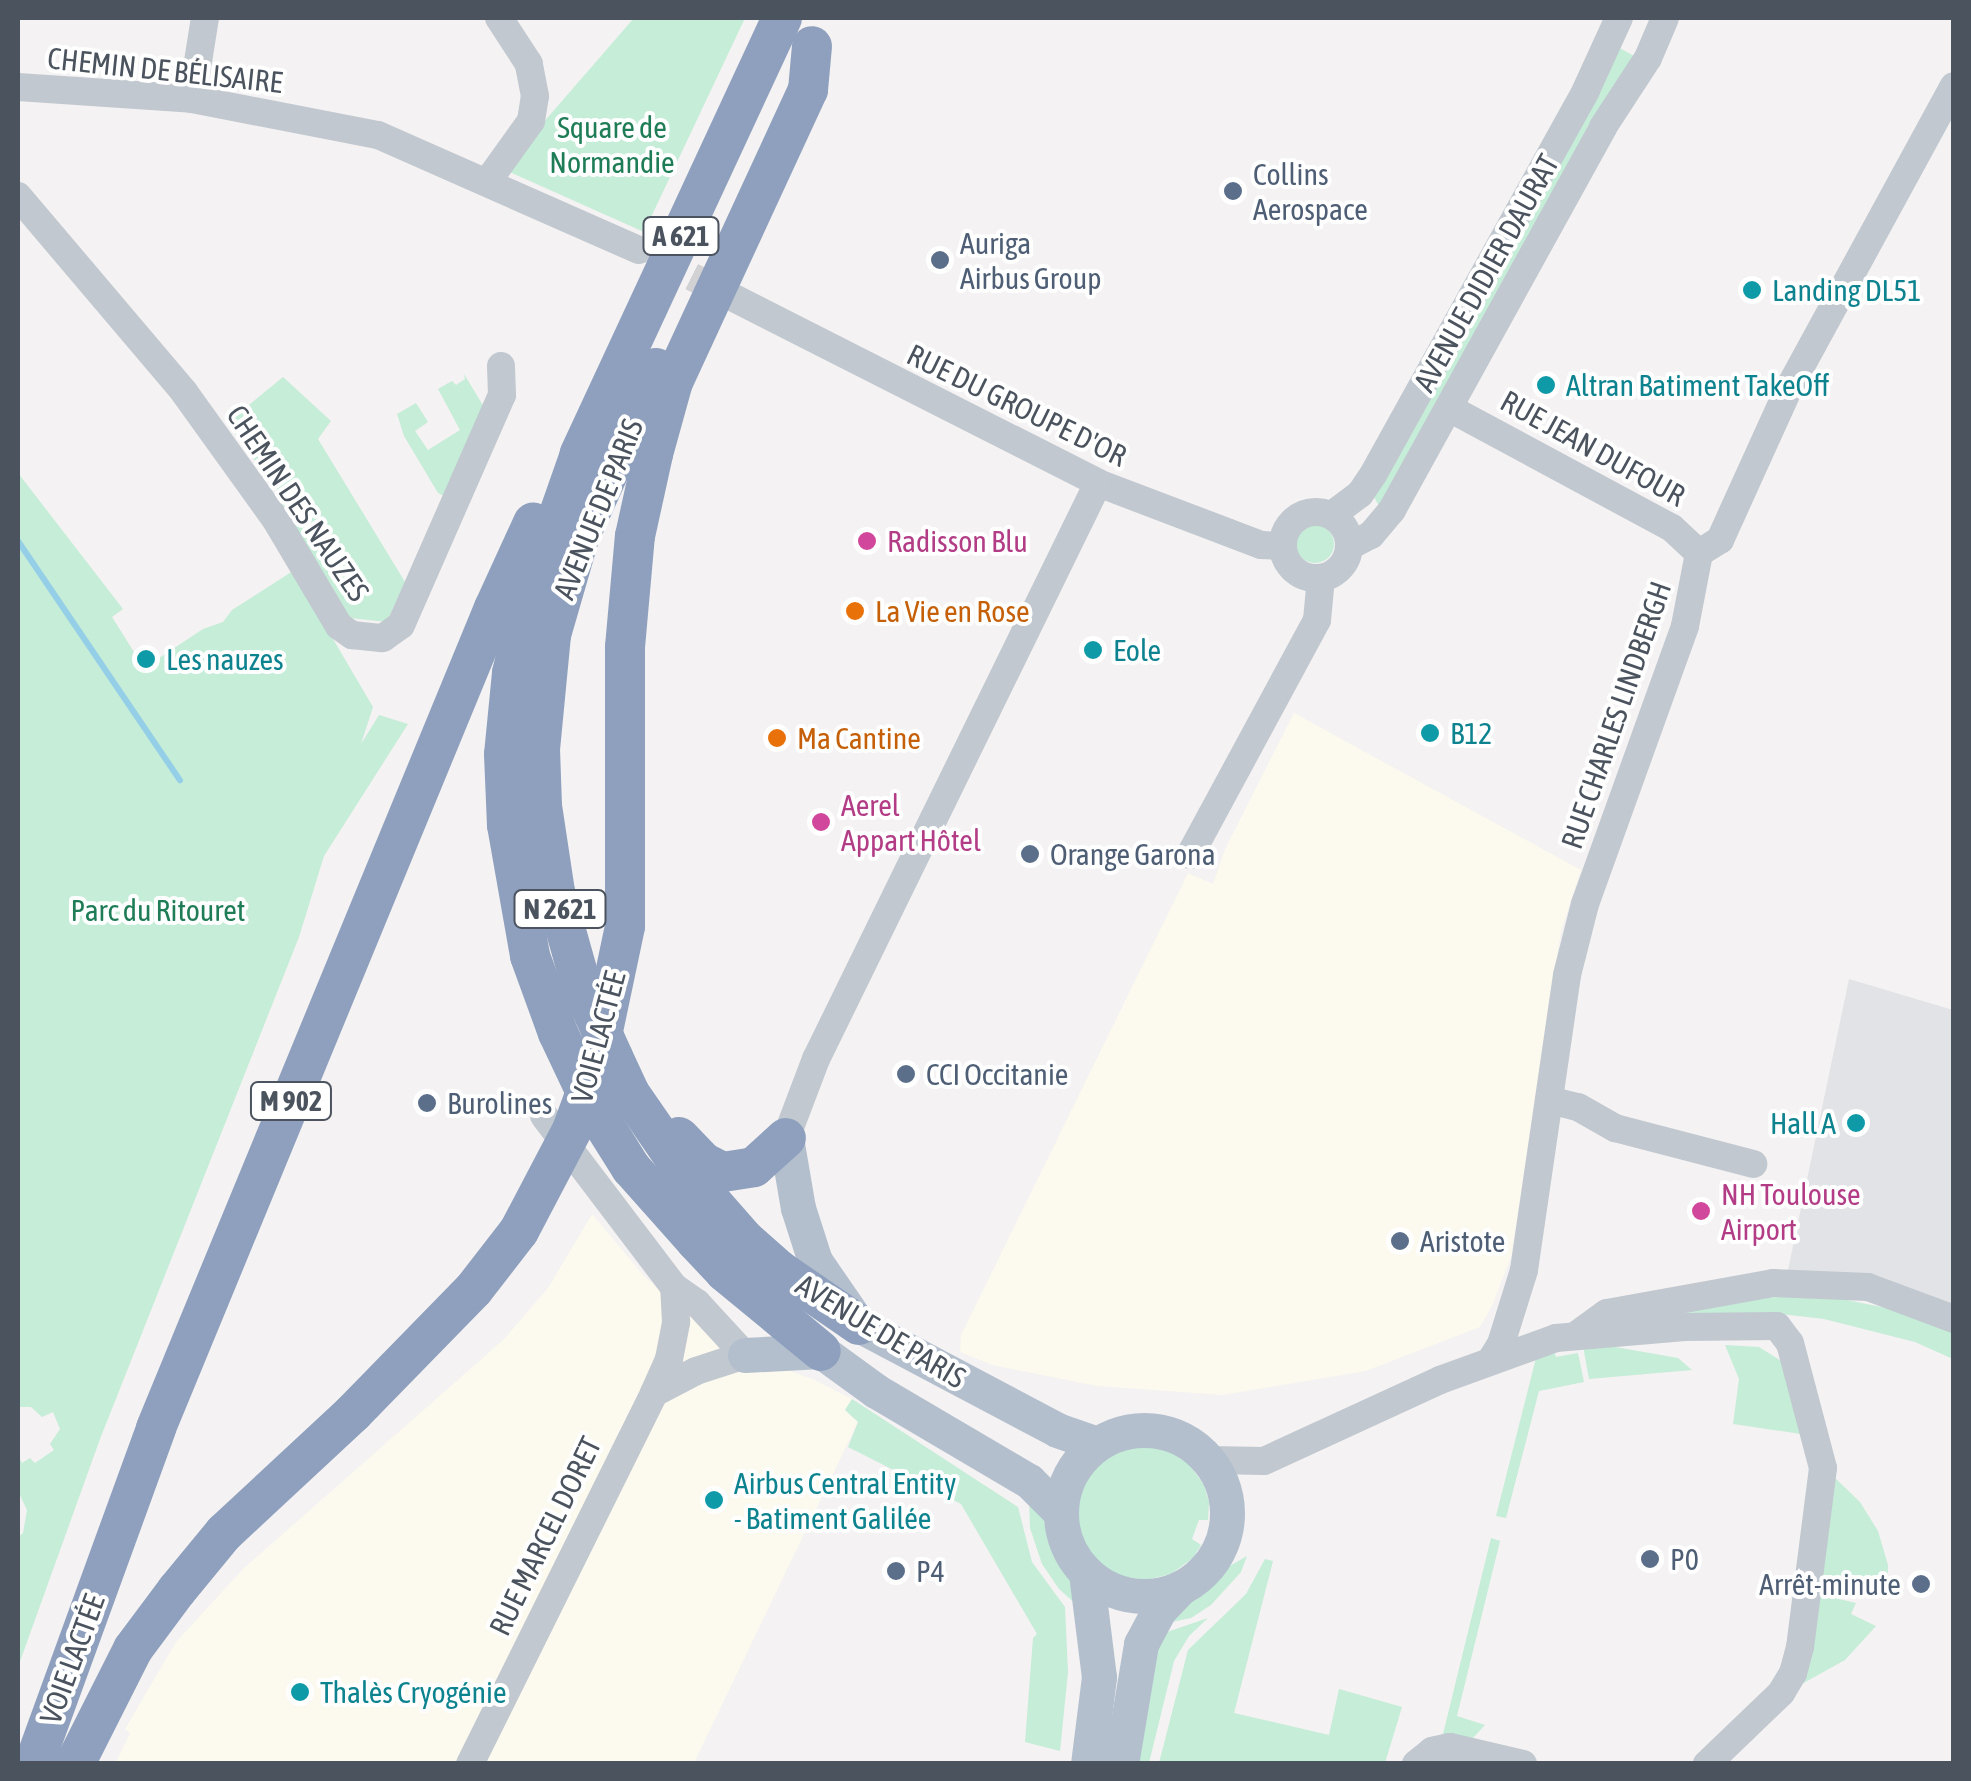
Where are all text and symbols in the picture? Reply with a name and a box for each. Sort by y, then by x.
street label: CHEMIN DE BÉLISAIRE [46,40,284,100]
park label: Square de Normandie [549,109,675,180]
street label: AVENUE DIDIER DAURAT [1406,148,1566,398]
place label: Collins Aerospace [1253,156,1368,226]
marker: Collins Aerospace [1222,180,1244,202]
road number: A 621 [641,213,721,259]
place label: Auriga Airbus Group [960,225,1101,296]
marker: Auriga Airbus Group [929,249,951,271]
place label: Landing DL51 [1772,272,1921,308]
marker: Landing DL51 [1741,279,1763,301]
street label: RUE DU GROUPE D'OR [901,336,1133,474]
place label: Altran Batiment TakeOff [1566,367,1829,403]
marker: Altran Batiment TakeOff [1535,374,1557,396]
street label: RUE JEAN DUFOUR [1494,382,1692,514]
street label: CHEMIN DES NAUZES [219,398,377,608]
street label: AVENUE DE PARIS [546,414,650,604]
place label: Radisson Blu [887,523,1028,559]
marker: Radisson Blu [856,530,878,552]
street label: RUE CHARLES LINDBERGH [1553,577,1679,853]
place label: La Vie en Rose [875,593,1030,629]
marker: La Vie en Rose [844,600,866,622]
place label: Eole [1113,632,1161,668]
marker: Eole [1082,639,1104,661]
place label: Les nauzes [166,641,284,677]
marker: Les nauzes [135,648,157,670]
place label: B12 [1450,715,1492,751]
place label: Ma Cantine [797,720,921,756]
marker: B12 [1419,722,1441,744]
marker: Ma Cantine [766,727,788,749]
place label: Aerel Appart Hôtel [841,787,981,858]
marker: Aerel Appart Hôtel [810,811,832,833]
place label: Orange Garona [1050,836,1216,872]
marker: Orange Garona [1019,843,1041,865]
road number: N 2621 [512,886,608,932]
park label: Parc du Ritouret [71,892,245,928]
street label: VOIE LACTÉE [563,967,633,1107]
place label: CCI Occitanie [926,1056,1068,1092]
marker: CCI Occitanie [895,1063,917,1085]
road number: M 902 [248,1078,334,1124]
place label: Burolines [447,1085,552,1121]
marker: Burolines [416,1092,438,1114]
place label: Hall A [1770,1105,1836,1141]
marker: Hall A [1845,1112,1867,1134]
place label: NH Toulouse Airport [1721,1176,1861,1246]
marker: NH Toulouse Airport [1690,1200,1712,1222]
place label: Aristote [1420,1223,1505,1259]
marker: Aristote [1389,1230,1411,1252]
street label: AVENUE DE PARIS [790,1266,972,1396]
street label: RUE MARCEL DORET [481,1431,609,1641]
place label: Airbus Central Entity - Batiment Galilée [734,1465,956,1536]
marker: Airbus Central Entity - Batiment Galilée [703,1489,725,1511]
place label: P0 [1670,1541,1699,1577]
marker: P0 [1639,1548,1661,1570]
place label: P4 [916,1553,945,1589]
marker: P4 [885,1560,907,1582]
place label: Arrêt-minute [1759,1566,1901,1602]
marker: Arrêt-minute [1910,1573,1932,1595]
street label: VOIE LACTÉE [32,1589,112,1729]
place label: Thalès Cryogénie [320,1674,507,1710]
marker: Thalès Cryogénie [289,1681,311,1703]

